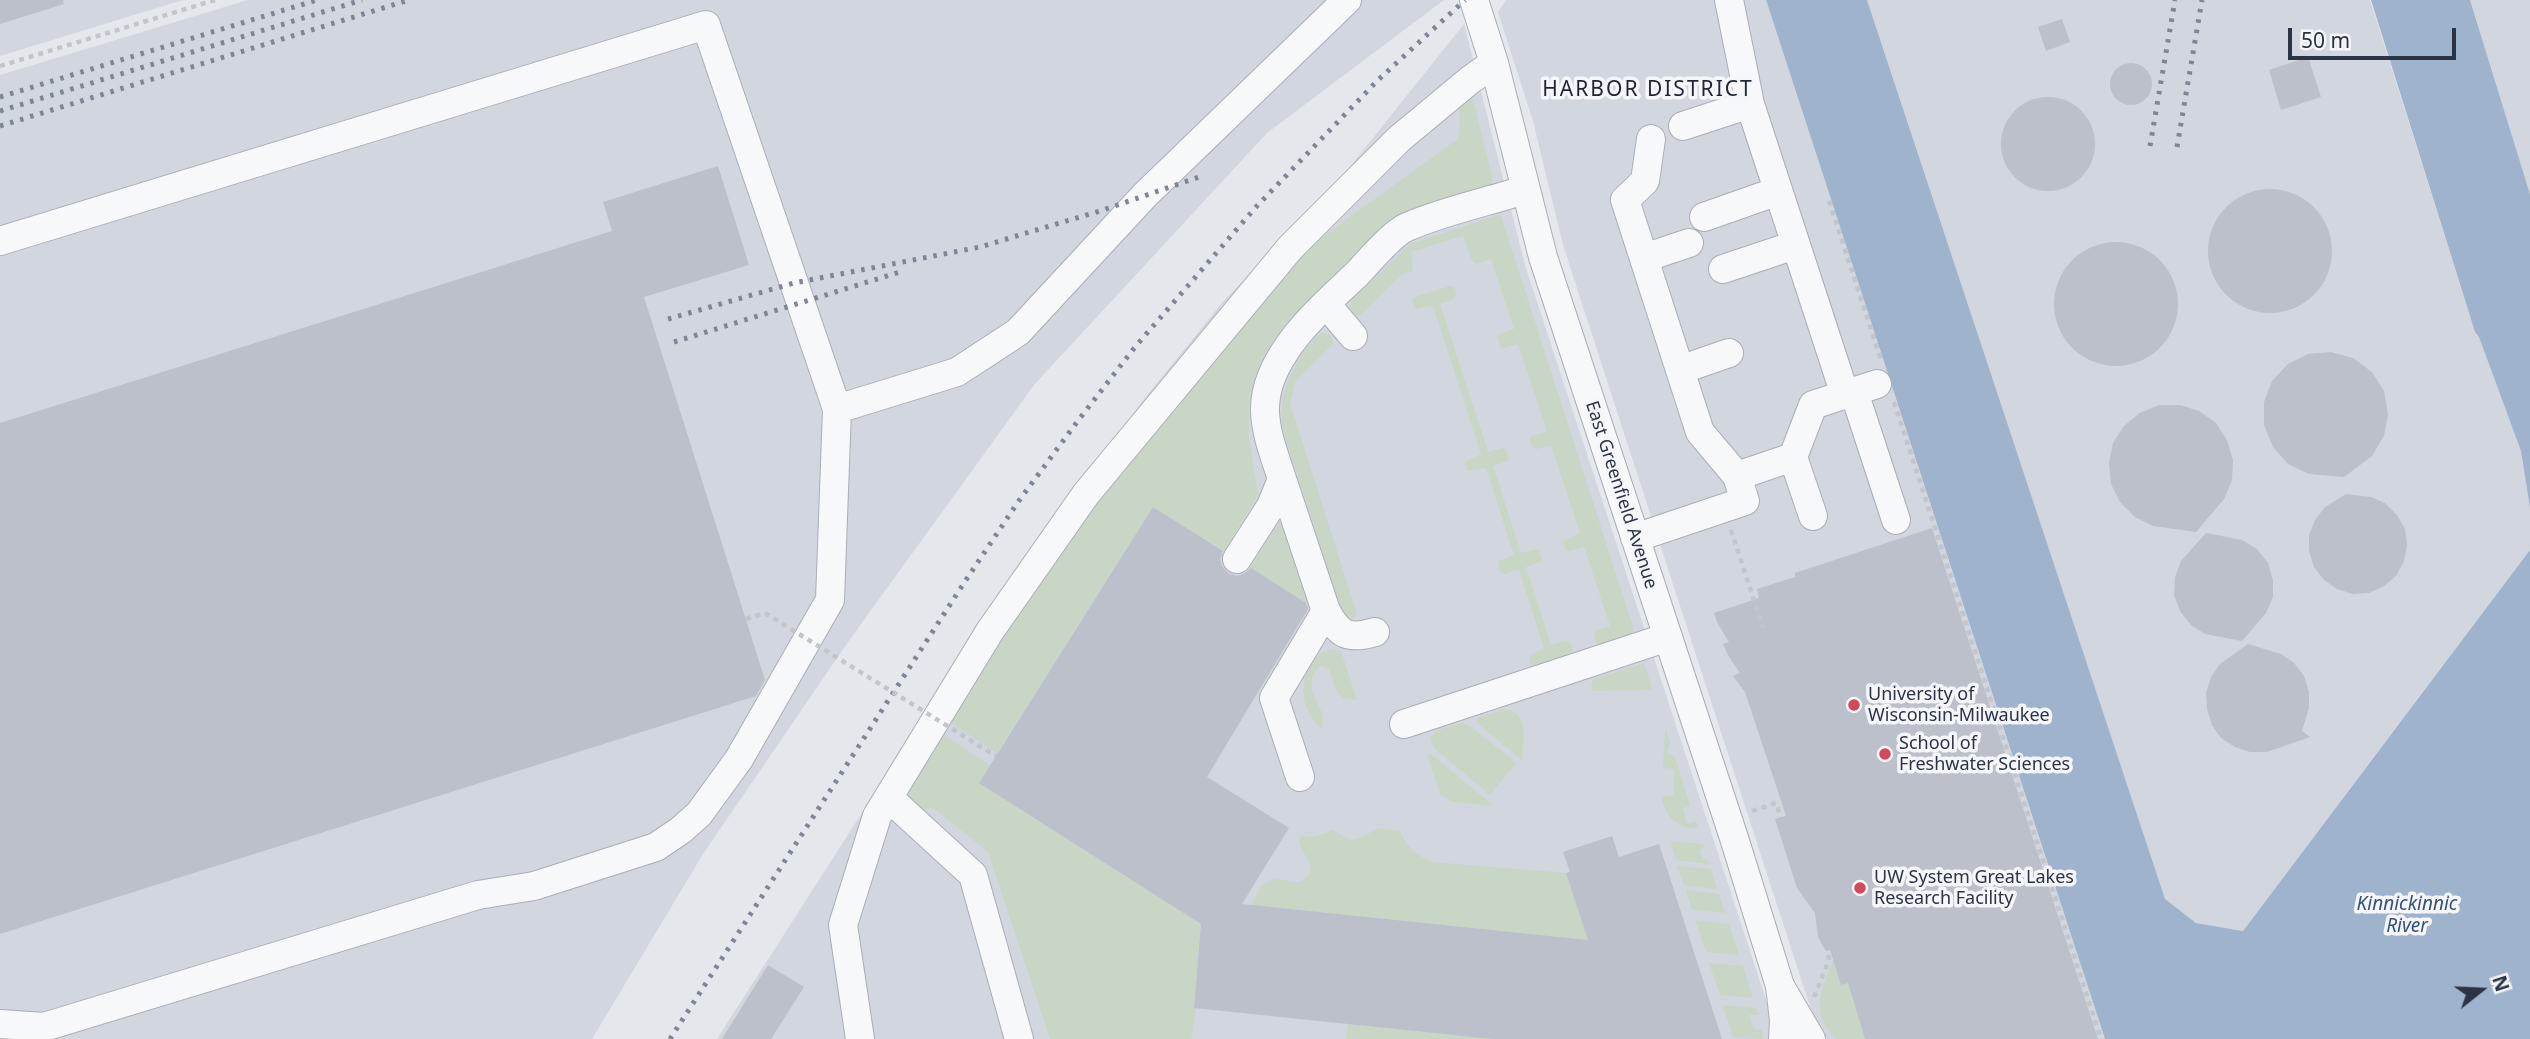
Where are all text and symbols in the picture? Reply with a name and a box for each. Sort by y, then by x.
scale bar [2292,14,2460,58]
text: 50 m [2301,26,2350,54]
district label: HARBOR DISTRICT [1544,77,1752,103]
street label: East Greenfield Avenue [1580,398,1662,592]
place label: University of Wisconsin-Milwaukee [1868,684,2050,726]
marker: University of Wisconsin-Milwaukee [1846,697,1862,713]
place label: School of Freshwater Sciences [1899,733,2070,776]
marker: School of Freshwater Sciences [1877,746,1893,762]
place label: UW System Great Lakes Research Facility [1874,867,2074,910]
marker: UW System Great Lakes Research Facility [1852,880,1868,896]
water label: Kinnickinnic River [2357,894,2457,938]
north arrow [2446,955,2516,1025]
text: N [2486,972,2516,995]

